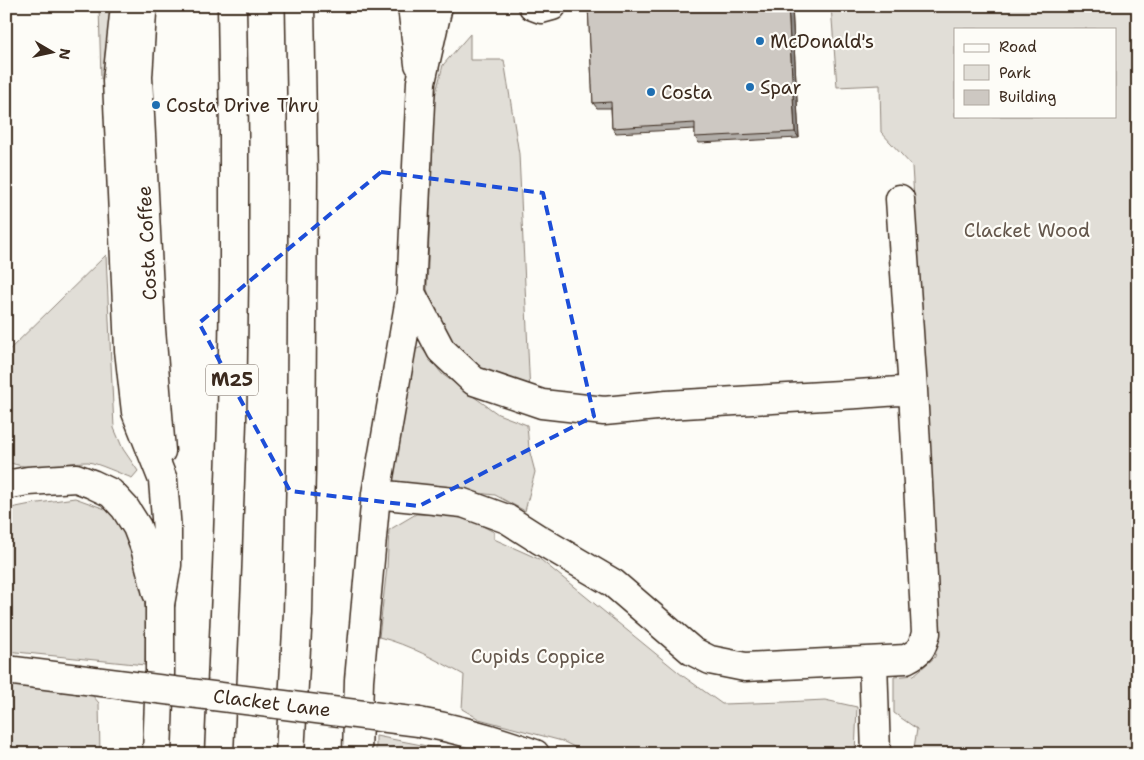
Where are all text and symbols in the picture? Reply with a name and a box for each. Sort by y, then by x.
north arrow [28,28,78,78]
legend [954,28,1116,118]
place label: McDonald's [770,29,874,54]
marker: McDonald's [754,35,766,47]
text: Road [999,37,1037,57]
text: N [55,47,75,61]
text: Park [999,63,1031,83]
place label: Spar [760,75,801,100]
place label: Costa [661,80,712,105]
marker: Spar [744,81,756,93]
marker: Costa [645,86,657,98]
text: Building [999,87,1056,107]
place label: Costa Drive Thru [166,93,319,118]
marker: Costa Drive Thru [150,99,162,111]
street label: Costa Coffee [132,185,162,301]
park label: Clacket Wood [964,218,1090,243]
road number: M25 [206,364,258,396]
park label: Cupids Coppice [471,644,605,669]
street label: Clacket Lane [212,683,332,723]

